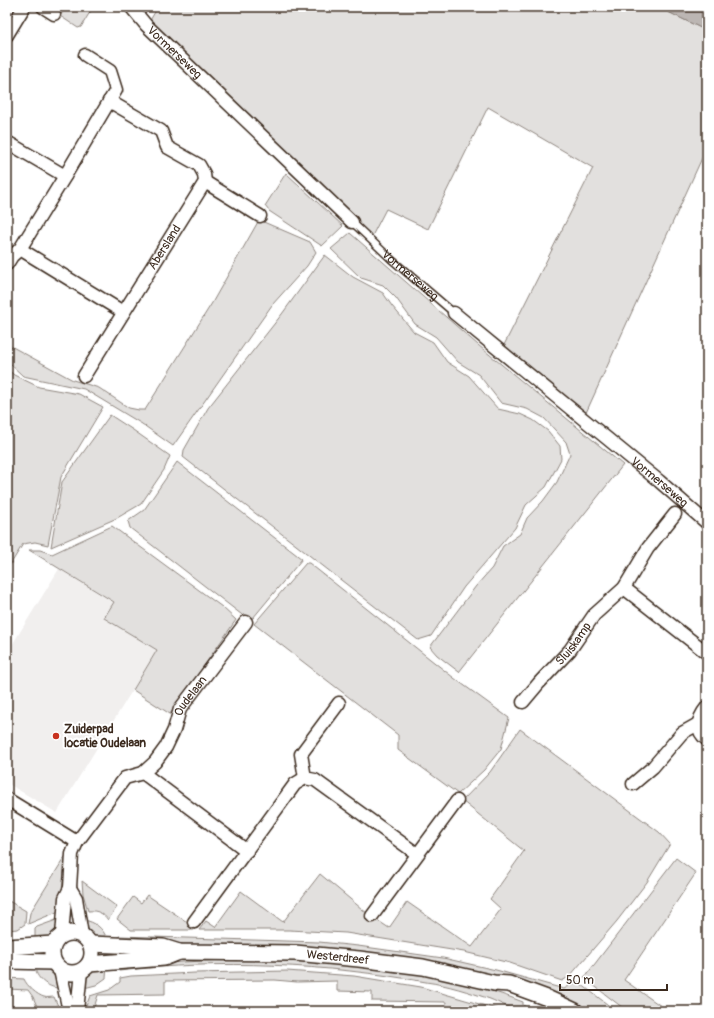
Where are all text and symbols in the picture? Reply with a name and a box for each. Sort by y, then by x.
street label: Vormerseweg [144,23,205,82]
street label: Abersland [145,222,185,273]
street label: Vormerseweg [378,247,441,304]
street label: Vormerseweg [628,454,691,511]
street label: Sluiskamp [552,619,595,669]
street label: Oudelaan [171,673,210,718]
place label: Zuiderpad locatie Oudelaan [64,722,146,751]
marker: Zuiderpad locatie Oudelaan [51,731,61,741]
street label: Westerdreef [306,947,370,968]
scale bar [560,966,667,992]
text: 50 m [566,973,594,988]

